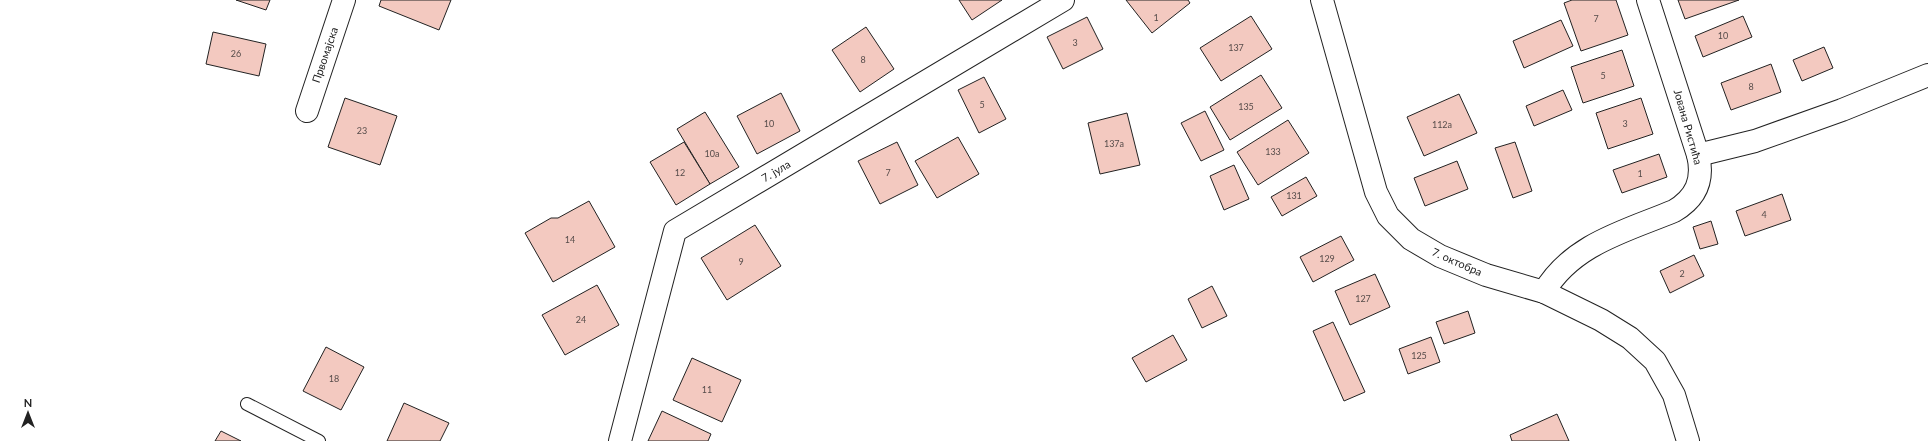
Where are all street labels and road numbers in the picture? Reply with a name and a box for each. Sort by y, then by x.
street label: Првомајска [309,25,340,84]
street label: Јована Ристића [1672,88,1705,166]
street label: 7. јула [759,157,793,184]
street label: 7. октобра [1430,245,1484,278]

